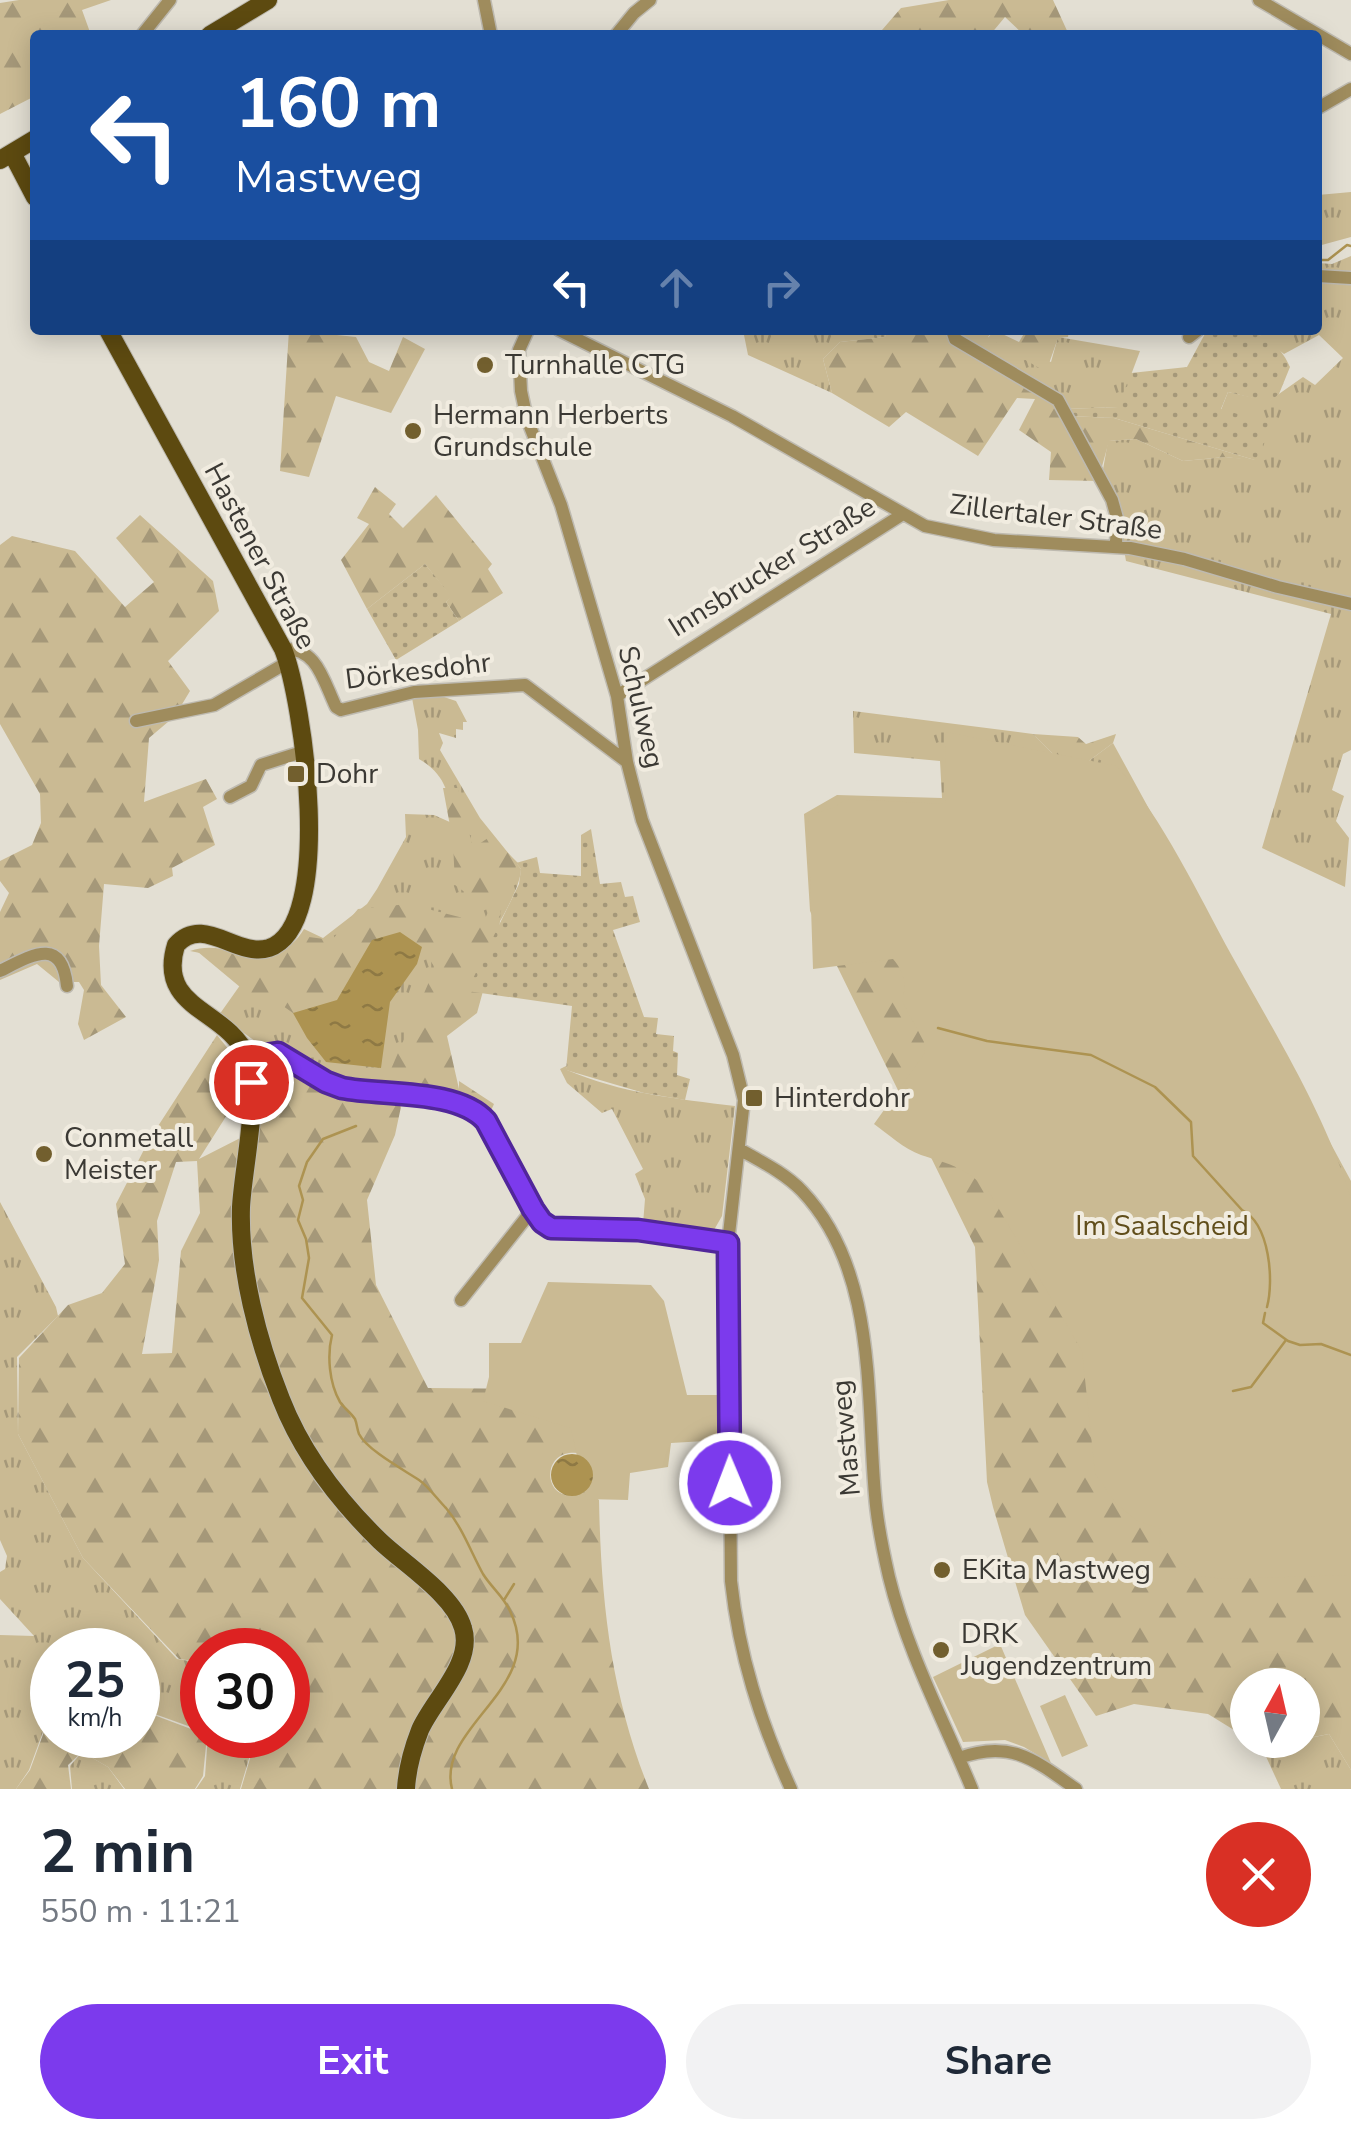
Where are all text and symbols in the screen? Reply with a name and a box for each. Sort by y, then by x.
text: 160 m [235,56,441,152]
icon: left [70,70,200,200]
text: Mastweg [235,147,423,208]
icon: left [544,260,599,315]
icon: ahead [649,260,704,315]
icon: right [754,260,809,315]
place label: Turnhalle CTG [505,346,685,384]
marker: Turnhalle CTG [474,354,496,376]
place label: Hermann Herberts Grundschule [433,396,669,466]
marker: Hermann Herberts Grundschule [402,420,424,442]
street label: Hastener Straße [195,456,325,656]
street label: Zillertaler Straße [948,485,1164,549]
street label: Innsbrucker Straße [661,488,883,646]
street label: Schulweg [608,642,674,772]
street label: Dörkesdohr [343,643,493,699]
place label: Dohr [316,755,378,793]
marker: Dohr [285,763,307,785]
pin [209,1040,294,1125]
icon: arrive [224,1055,279,1110]
place label: Hinterdohr [774,1079,910,1117]
marker: Hinterdohr [743,1087,765,1109]
place label: Conmetall Meister [64,1119,194,1189]
marker: Conmetall Meister [33,1143,55,1165]
park label: Im Saalscheid [1075,1207,1249,1245]
street label: Mastweg [822,1378,870,1498]
position arrow [678,1431,782,1535]
place label: EKita Mastweg [962,1551,1151,1589]
marker: EKita Mastweg [931,1559,953,1581]
place label: DRK Jugendzentrum [960,1615,1152,1685]
speed limit sign: 30 [180,1628,310,1758]
marker: DRK Jugendzentrum [930,1639,952,1661]
text: 25 [65,1646,125,1715]
north arrow [1230,1668,1320,1758]
map controls [1230,1668,1320,1758]
text: km/h [67,1701,123,1735]
text: 2 min [40,1811,195,1893]
button: close [1206,1822,1311,1927]
text: 550 m · 11:21 [40,1890,241,1933]
button: Exit [40,2004,666,2119]
button: Share [686,2004,1311,2119]

